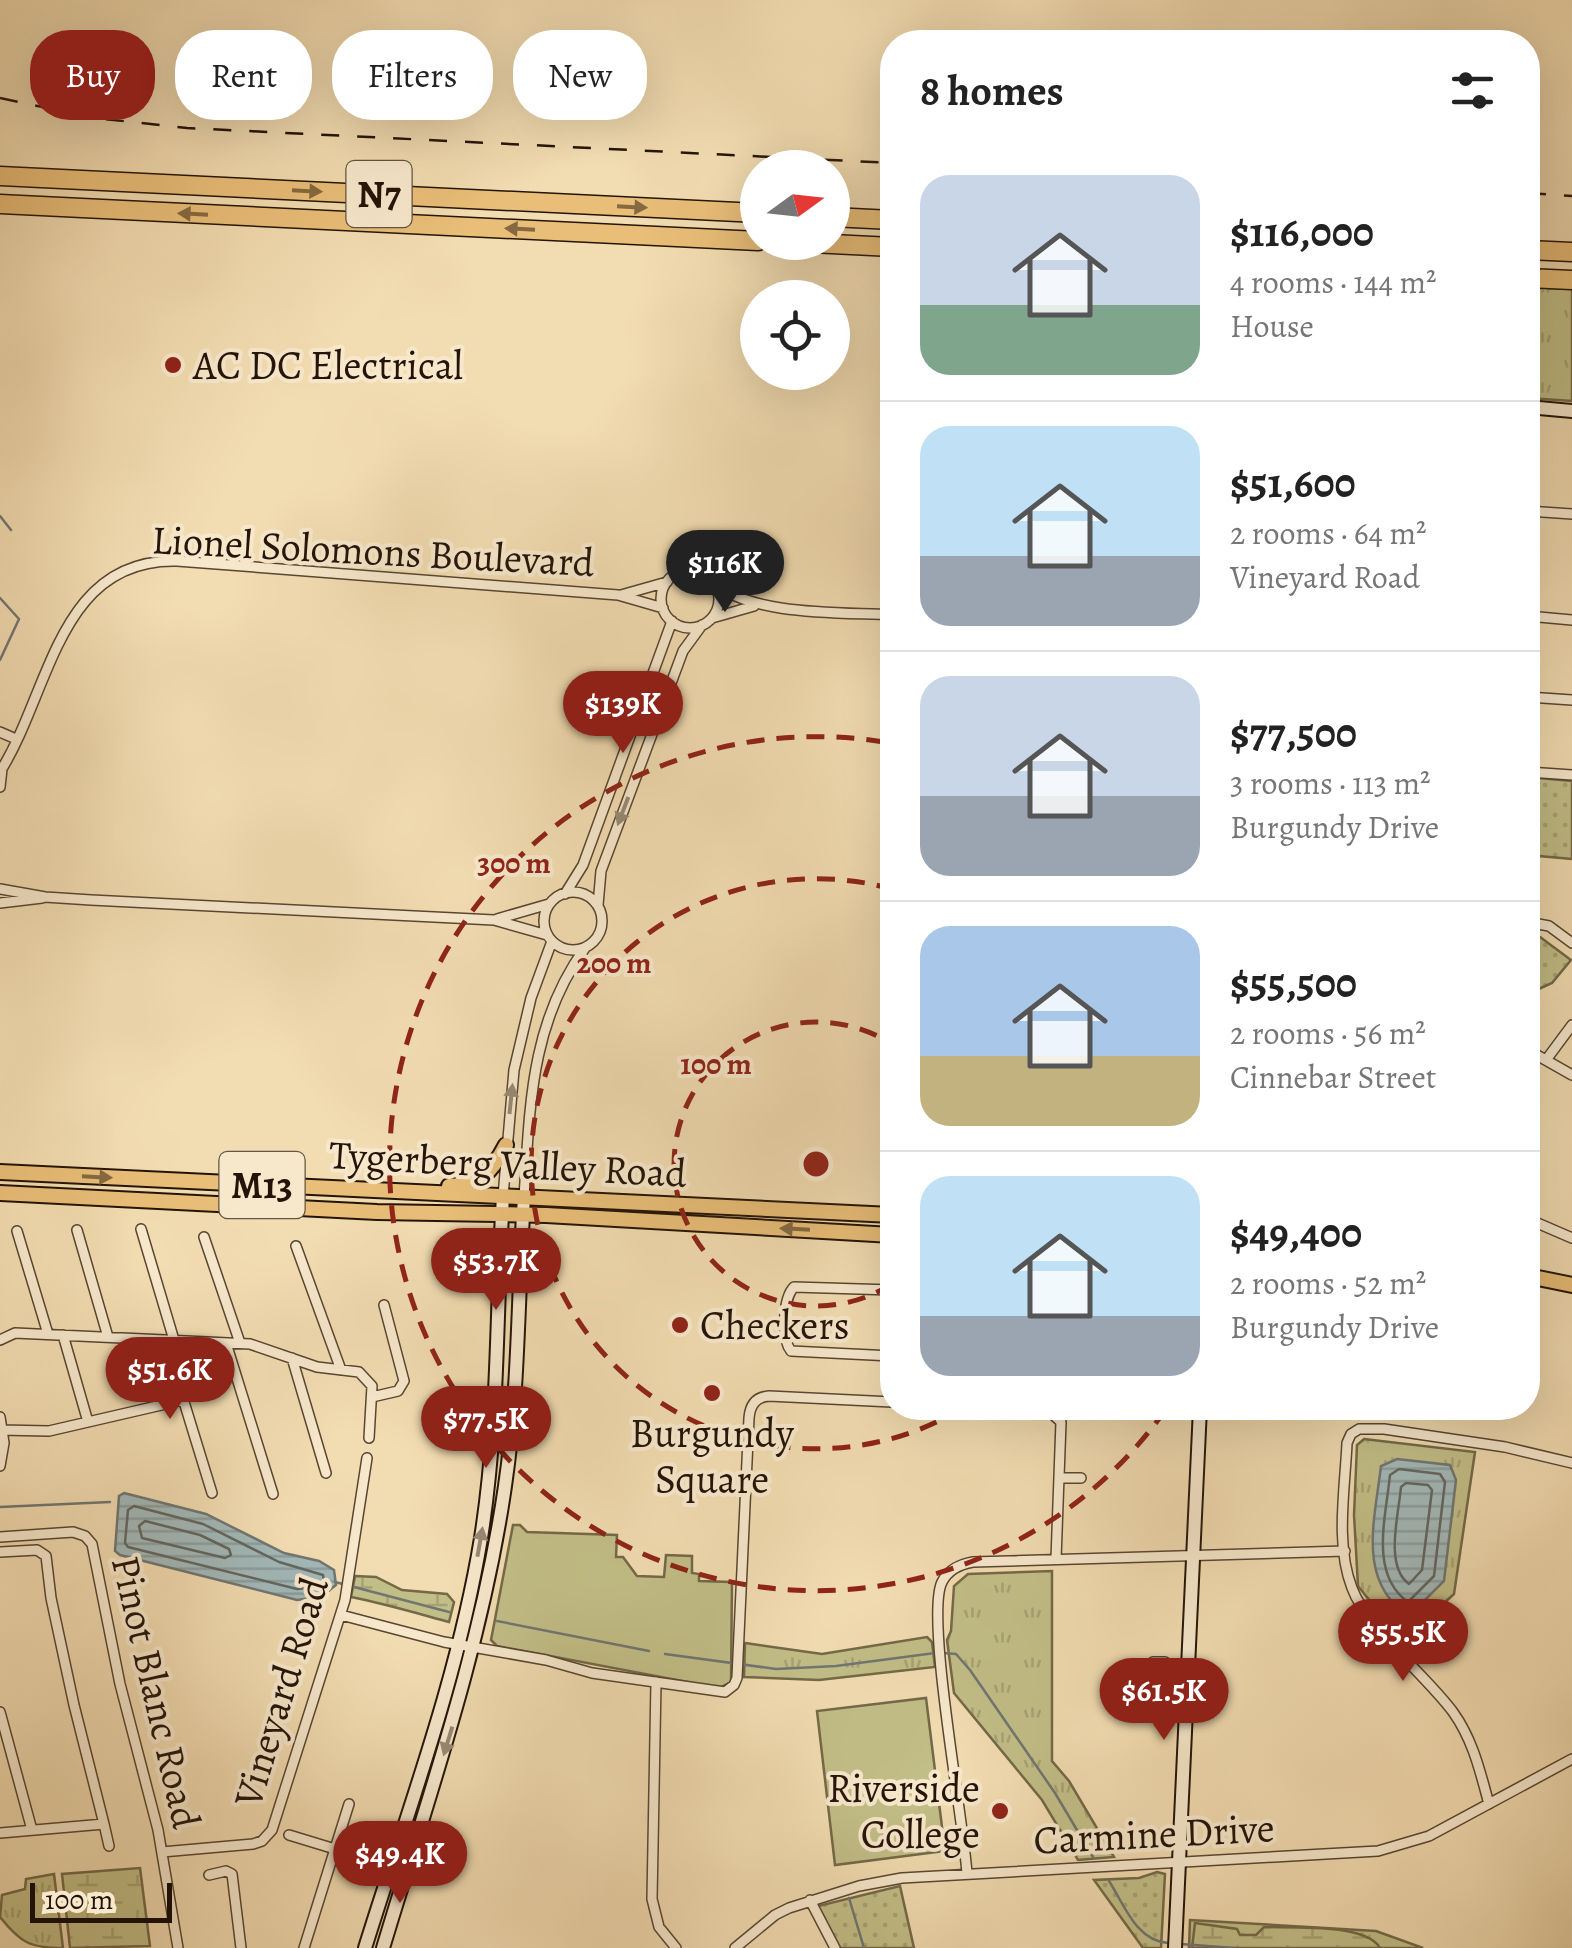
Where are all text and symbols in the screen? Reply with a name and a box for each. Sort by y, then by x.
chip: Buy [30,30,155,120]
chip: Rent [175,30,312,120]
chip: Filters [332,30,493,120]
chip: New [513,30,647,120]
text: 8 homes [920,62,1064,119]
icon: filters [1445,63,1500,118]
north arrow [740,150,850,260]
map controls [740,150,850,390]
road number: N7 [346,161,412,227]
one-way arrow [292,183,324,199]
one-way arrow [616,199,648,215]
text: $116,000 [1230,203,1374,260]
one-way arrow [177,206,209,222]
icon: home [1000,215,1120,335]
one-way arrow [504,221,536,237]
text: 4 rooms · 144 m² [1230,260,1437,304]
button: locate [740,280,850,390]
text: House [1230,304,1314,348]
place label: AC DC Electrical [192,338,463,393]
marker: AC DC Electrical [162,354,184,376]
text: $51,600 [1230,454,1356,511]
icon: home [1000,466,1120,586]
text: 2 rooms · 64 m² [1230,511,1427,555]
street label: Lionel Solomons Boulevard [150,512,596,590]
pin: $116K [655,530,795,615]
text: $116K [688,540,762,584]
text: Vineyard Road [1230,555,1420,599]
pin: $139K [553,671,693,756]
text: $139K [585,681,661,725]
text: $77,500 [1230,704,1357,761]
icon: home [1000,716,1120,836]
text: 3 rooms · 113 m² [1230,761,1431,805]
one-way arrow [615,796,630,826]
text: Burgundy Drive [1230,805,1439,849]
text: 300 m [477,843,551,883]
text: 200 m [576,943,652,983]
text: $55,500 [1230,954,1357,1011]
icon: home [1000,966,1120,1086]
text: 2 rooms · 56 m² [1230,1011,1426,1055]
text: 100 m [680,1044,752,1084]
text: Cinnebar Street [1230,1055,1436,1099]
one-way arrow [503,1083,519,1115]
street label: Tygerberg Valley Road [328,1127,689,1201]
centre of rings [798,1146,834,1182]
road number: M13 [220,1152,304,1218]
one-way arrow [82,1169,114,1185]
text: $49,400 [1230,1204,1362,1261]
icon: home [1000,1216,1120,1336]
one-way arrow [779,1221,811,1237]
pin: $53.7K [415,1228,577,1313]
text: $53.7K [453,1238,539,1282]
text: 2 rooms · 52 m² [1230,1261,1426,1305]
place label: Checkers [700,1298,850,1353]
text: Burgundy Drive [1230,1305,1439,1349]
marker: Checkers [669,1314,691,1336]
pin: $51.6K [89,1337,251,1422]
text: $51.6K [128,1347,212,1391]
marker: Burgundy Square [701,1382,723,1404]
pin: $77.5K [405,1386,567,1471]
text: $77.5K [443,1396,529,1440]
place label: Burgundy Square [630,1406,795,1507]
one-way arrow [473,1526,488,1557]
street label: Pinot Blanc Road [98,1550,214,1834]
street label: Vineyard Road [220,1570,342,1814]
pin: $55.5K [1322,1599,1484,1684]
text: $55.5K [1360,1609,1446,1653]
pin: $61.5K [1083,1658,1245,1743]
text: $61.5K [1122,1668,1206,1712]
one-way arrow [439,1727,454,1757]
place label: Riverside College [828,1761,980,1862]
marker: Riverside College [989,1800,1011,1822]
street label: Carmine Drive [1032,1800,1276,1868]
pin: $49.4K [319,1821,481,1906]
text: $49.4K [355,1831,445,1875]
scale bar [30,1878,172,1922]
text: 100 m [45,1881,113,1919]

